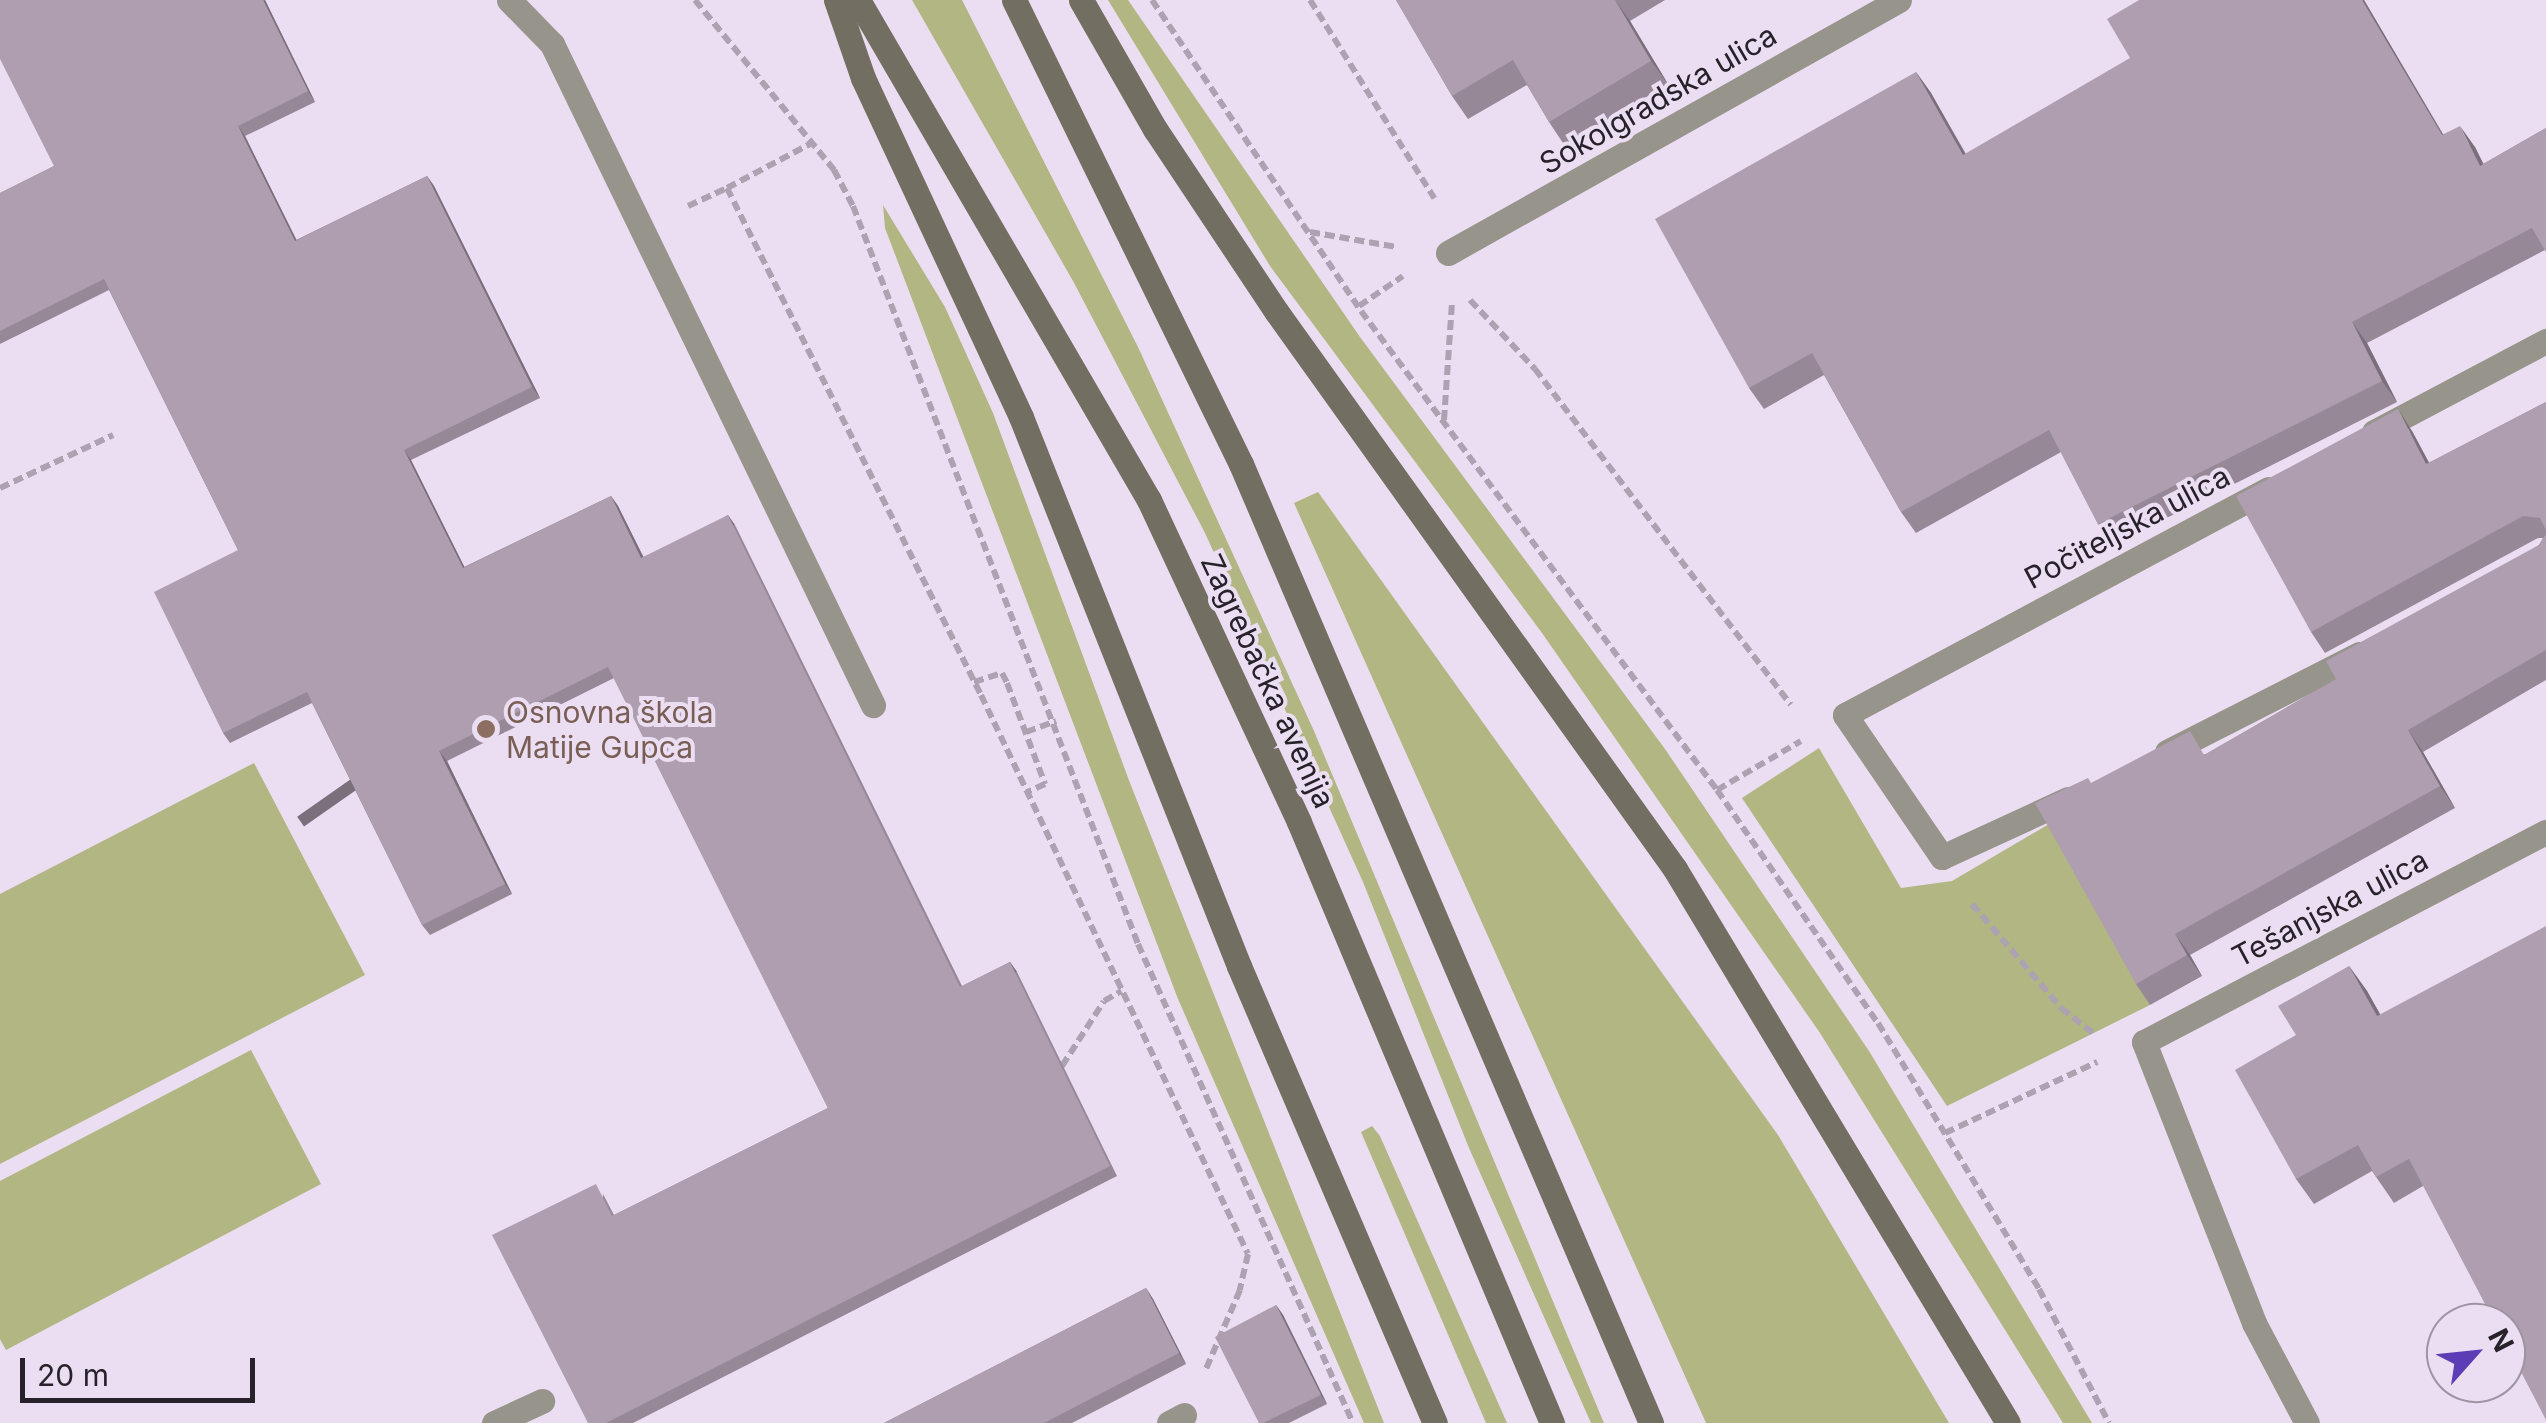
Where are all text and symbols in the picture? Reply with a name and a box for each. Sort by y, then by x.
street label: Sokolgradska ulica [1533,17,1783,181]
street label: Počiteljska ulica [2018,458,2236,596]
street label: Zagrebačka avenija [1193,548,1343,814]
place label: Osnovna škola Matije Gupca [506,694,713,764]
marker: Osnovna škola Matije Gupca [475,718,497,740]
street label: Tešanjska ulica [2226,841,2434,975]
north arrow [2426,1303,2526,1403]
text: N [2481,1323,2521,1358]
scale bar [25,1338,260,1400]
text: 20 m [37,1357,109,1393]

